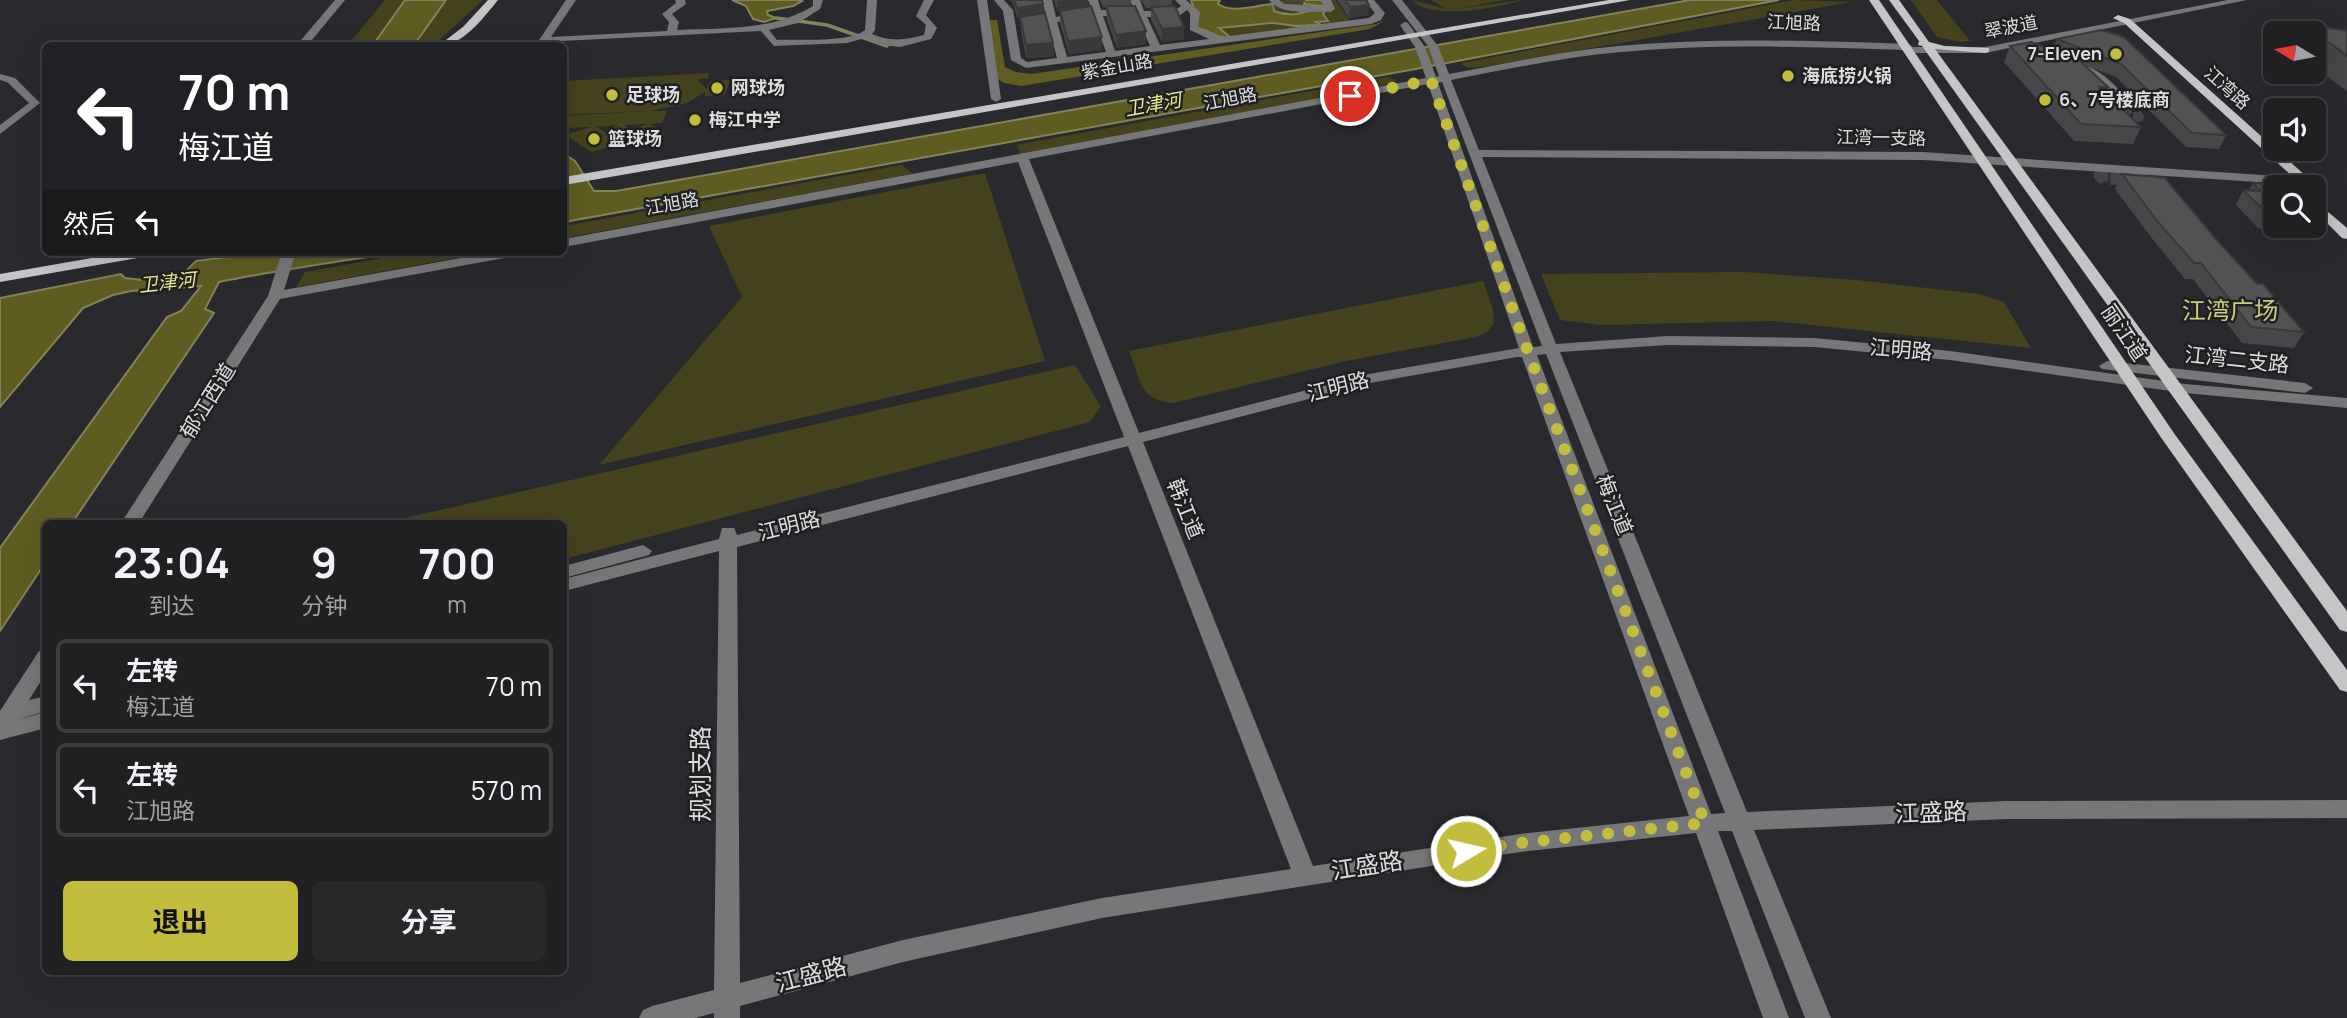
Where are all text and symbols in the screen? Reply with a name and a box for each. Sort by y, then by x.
street label: 江旭路 [1767,9,1821,35]
street label: 翠波道 [1982,9,2040,43]
north arrow [2263,21,2326,84]
map controls [2263,21,2326,238]
place label: 7-Eleven [2027,41,2102,65]
marker: 7-Eleven [2108,46,2124,62]
street label: 紫金山路 [1079,48,1154,84]
text: 70 m [178,58,290,125]
street label: 江湾路 [2200,60,2256,114]
place label: 海底捞火锅 [1802,63,1892,87]
pin [1320,66,1380,126]
marker: 海底捞火锅 [1780,68,1796,84]
icon: left [63,70,154,161]
place label: 网球场 [731,75,785,99]
icon: arrive [1331,77,1369,115]
marker: 网球场 [709,80,725,96]
street label: 江旭路 [1201,81,1259,115]
place label: 足球场 [626,82,680,106]
water label: 卫津河 [1123,86,1187,122]
marker: 足球场 [604,87,620,103]
place label: 6、7号楼底商 [2059,87,2170,111]
marker: 6、7号楼底商 [2037,92,2053,108]
button: sound [2263,98,2326,161]
place label: 梅江中学 [709,107,781,131]
marker: 梅江中学 [687,112,703,128]
street label: 江湾一支路 [1836,124,1926,150]
text: 梅江道 [178,125,274,169]
place label: 篮球场 [608,126,662,150]
marker: 篮球场 [586,131,602,147]
button: search [2263,175,2326,238]
street label: 江旭路 [643,187,700,220]
icon: left [129,203,167,241]
text: 然后 [63,205,115,241]
water label: 卫津河 [137,266,201,298]
district label: 江湾广场 [2182,293,2278,326]
street label: 丽江道 [2096,298,2154,366]
street label: 江明路 [1868,332,1934,366]
street label: 江湾二支路 [2183,340,2291,378]
street label: 郁江西道 [173,357,241,444]
street label: 江明路 [1304,365,1372,407]
street label: 梅江道 [1590,470,1640,539]
street label: 韩江道 [1161,474,1211,543]
street label: 江明路 [755,504,823,546]
text: 23:04 [113,533,230,591]
text: 9 [311,533,337,591]
text: 700 [418,534,496,592]
text: m [447,588,467,620]
text: 到达 [149,589,195,621]
text: 分钟 [301,589,347,621]
text: 左转 [126,652,178,688]
icon: left [67,667,105,705]
text: 70 m [486,668,542,704]
text: 梅江道 [126,690,195,722]
street label: 规划支路 [683,726,716,822]
text: 左转 [126,756,178,792]
icon: left [67,771,105,809]
text: 570 m [471,772,542,808]
text: 江旭路 [126,794,195,826]
street label: 江盛路 [1894,794,1968,829]
position arrow [1429,814,1503,888]
street label: 江盛路 [1329,843,1405,886]
button: 退出 [63,881,298,961]
button: 分享 [312,881,546,961]
street label: 江盛路 [772,948,850,999]

